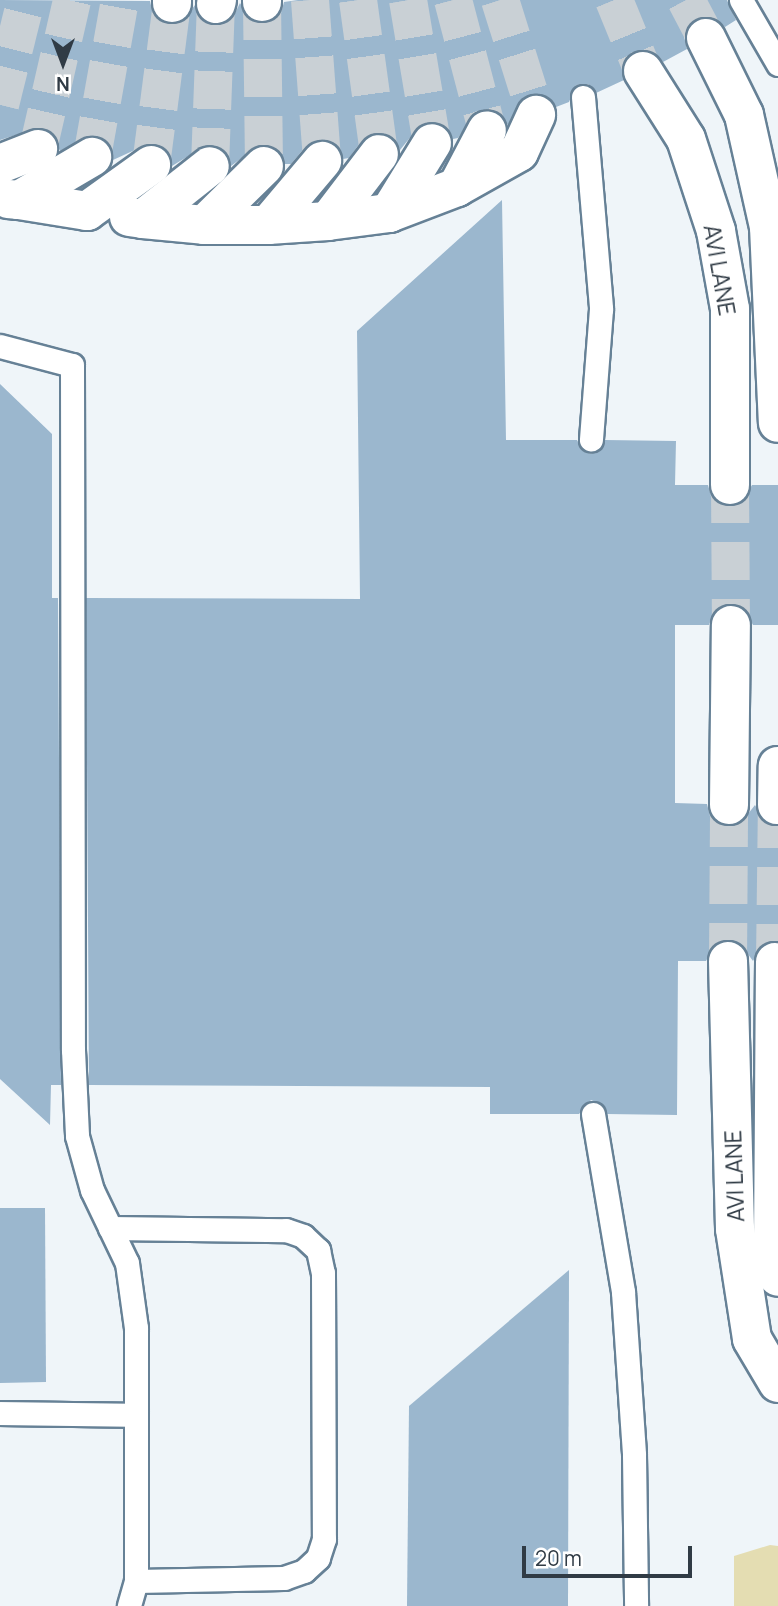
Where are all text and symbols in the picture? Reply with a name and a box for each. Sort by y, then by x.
north arrow [28,28,98,98]
text: N [56,71,70,97]
street label: AVI LANE [698,222,742,318]
street label: AVI LANE [719,1130,749,1222]
scale bar [526,1532,696,1576]
text: 20 m [535,1544,582,1572]

